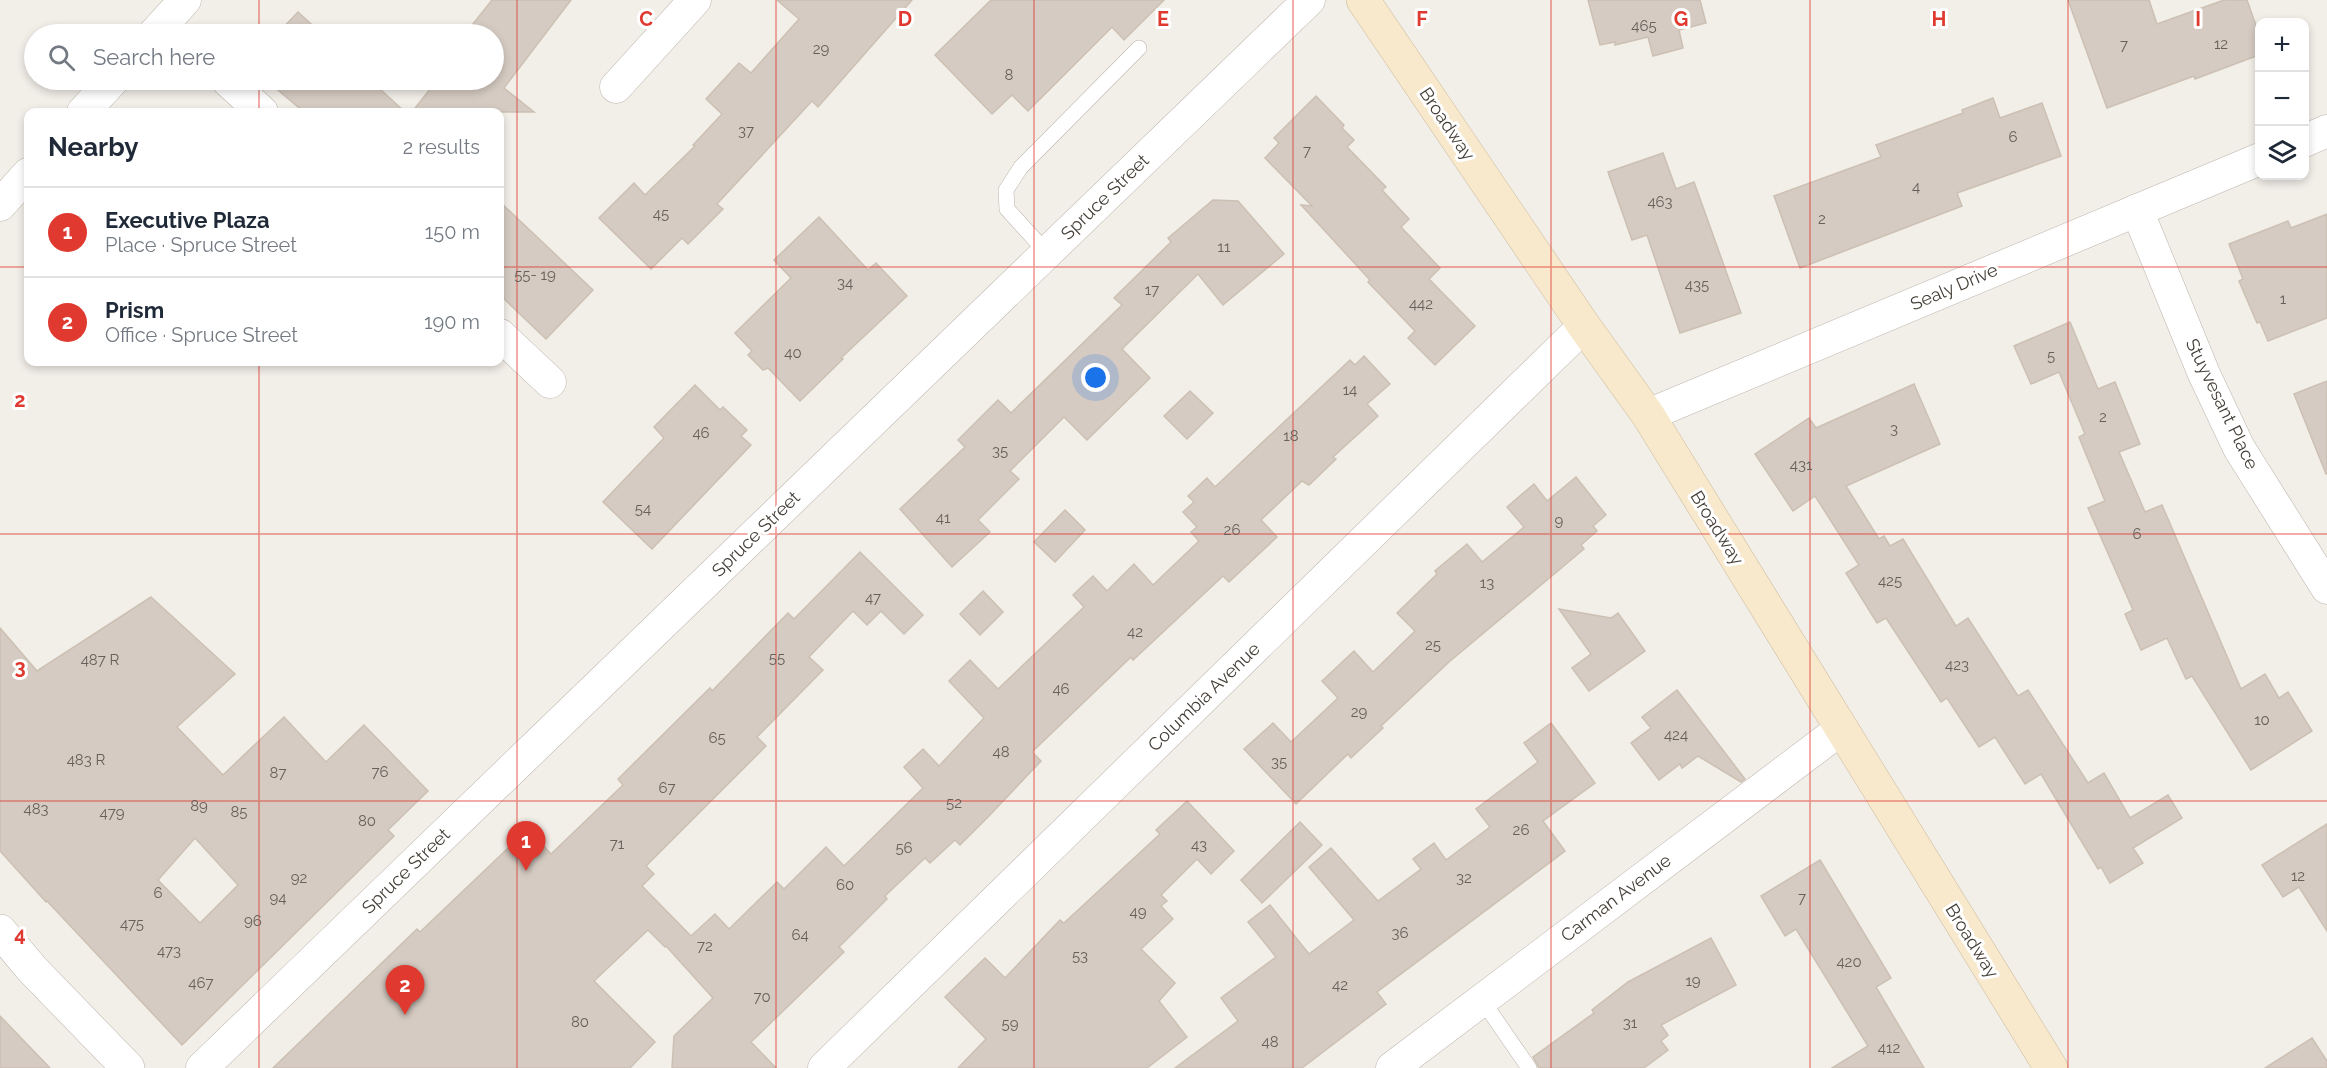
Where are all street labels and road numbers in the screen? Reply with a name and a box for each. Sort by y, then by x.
street label: Broadway [1415,83,1480,164]
street label: Spruce Street [1056,150,1153,244]
street label: Sealy Drive [1907,259,2001,314]
street label: Stuyvesant Place [2182,335,2263,473]
street label: Spruce Street [707,487,804,581]
street label: Broadway [1686,487,1749,569]
street label: Columbia Avenue [1143,638,1264,755]
street label: Spruce Street [357,824,454,918]
street label: Carman Avenue [1556,849,1675,946]
street label: Broadway [1941,900,2004,982]

